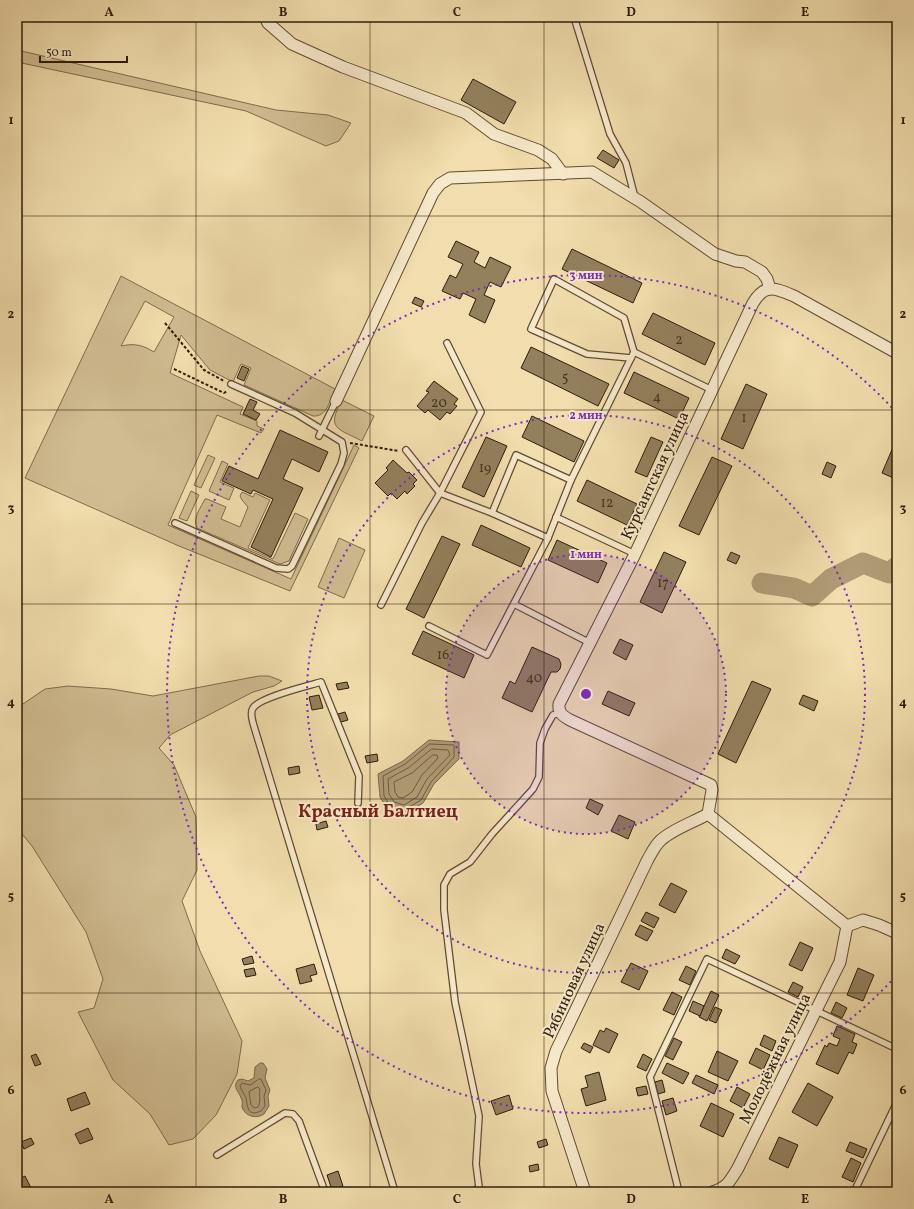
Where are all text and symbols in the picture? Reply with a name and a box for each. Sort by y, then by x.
text: A [104,4,114,22]
text: B [279,4,288,22]
text: C [453,4,461,22]
text: D [626,4,636,22]
text: E [801,4,809,22]
scale bar [40,38,127,64]
text: 50 m [46,45,72,61]
text: 1 [8,112,14,130]
text: 1 [900,112,906,130]
text: 3 мин [569,268,603,284]
text: 2 [8,306,15,324]
text: 2 [900,306,907,324]
house number: 2 [675,331,683,350]
house number: 5 [562,368,568,387]
house number: 4 [653,388,661,407]
house number: 20 [431,394,447,413]
text: 2 мин [569,408,603,424]
street label: Курсантская улица [616,408,695,544]
house number: 1 [741,409,747,428]
house number: 19 [479,459,491,478]
house number: 12 [601,494,613,513]
text: 3 [8,500,15,518]
text: 3 [900,500,907,518]
text: 1 мин [570,547,602,563]
house number: 17 [657,574,669,593]
house number: 16 [437,646,449,665]
house number: 40 [526,669,542,688]
centre of rings [579,687,593,701]
text: 4 [7,694,15,712]
text: 4 [899,694,907,712]
district label: Красный Балтиец [298,800,458,825]
text: 5 [8,888,14,906]
text: 5 [900,888,906,906]
street label: Рябиновая улица [538,920,611,1042]
street label: Молодёжная улица [735,990,817,1128]
text: 6 [7,1082,15,1100]
text: 6 [899,1082,907,1100]
text: A [104,1191,114,1209]
text: B [279,1191,288,1209]
text: C [453,1191,461,1209]
text: D [626,1191,636,1209]
text: E [801,1191,809,1209]

